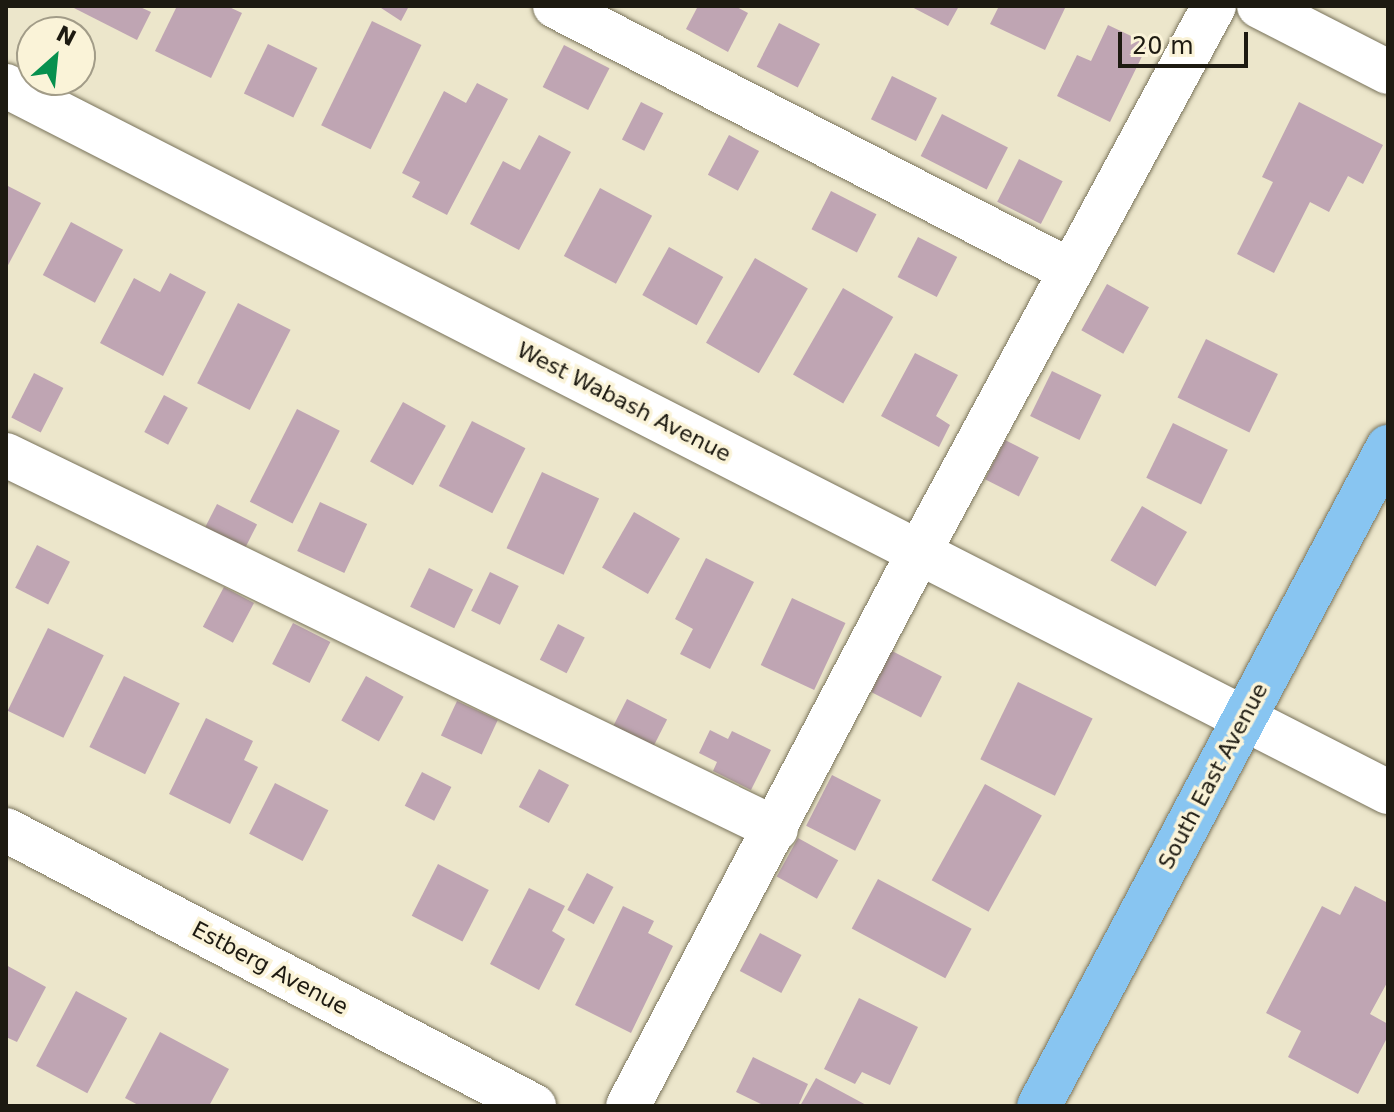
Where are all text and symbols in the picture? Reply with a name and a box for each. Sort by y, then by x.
north arrow [16,16,96,96]
scale bar [1122,16,1252,66]
text: N [52,21,80,51]
text: 20 m [1132,32,1194,60]
street label: West Wabash Avenue [513,337,735,467]
street label: South East Avenue [1153,678,1273,874]
street label: Estberg Avenue [187,916,353,1020]

